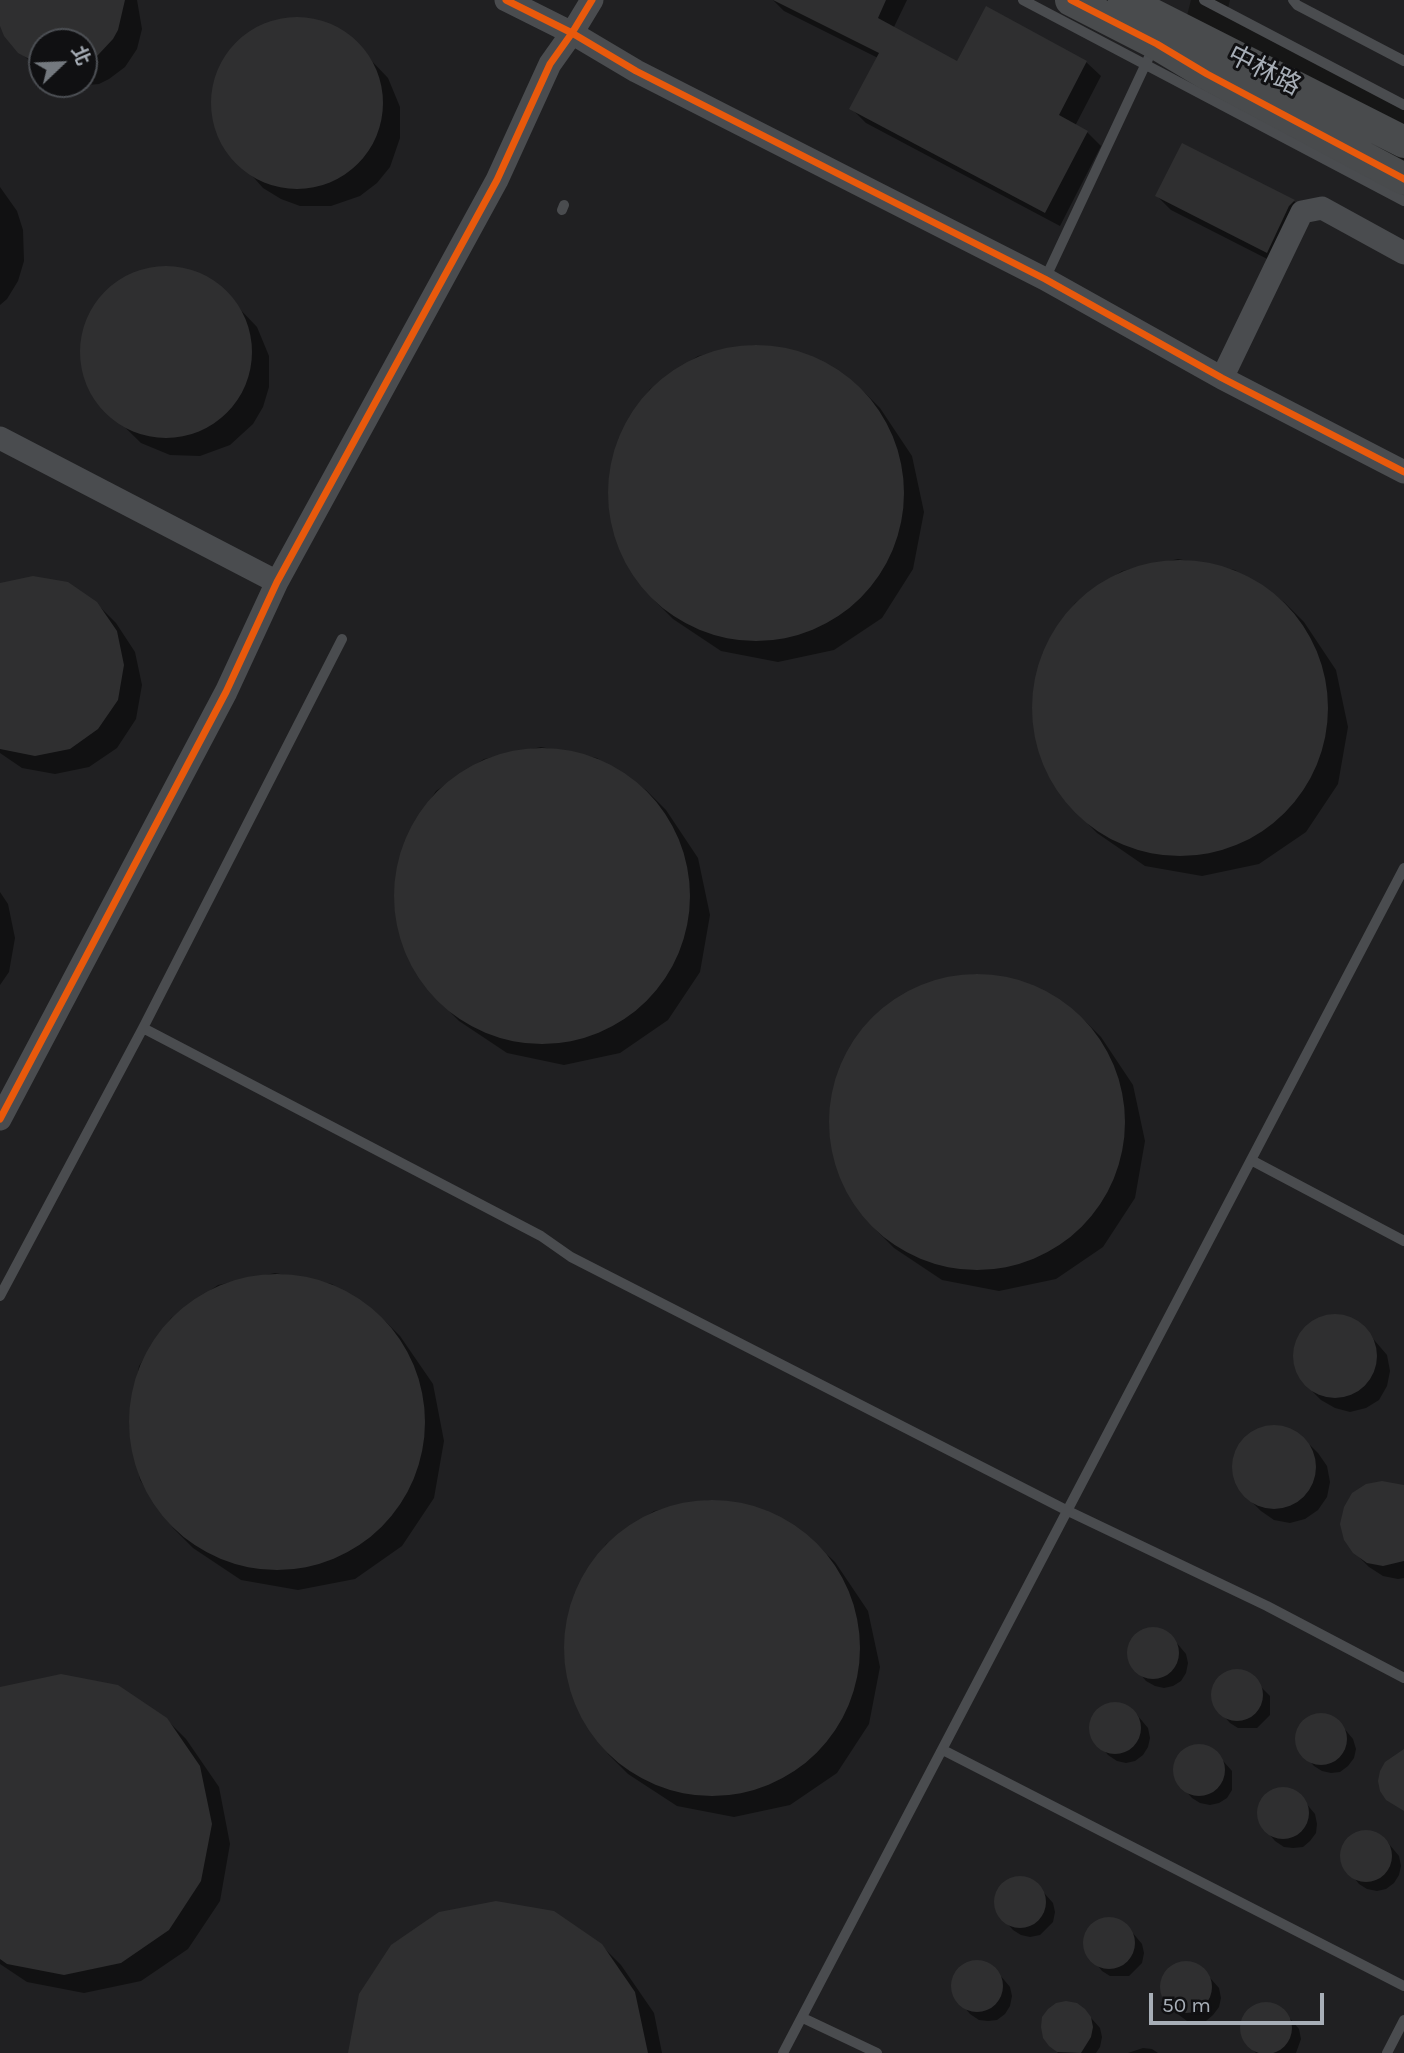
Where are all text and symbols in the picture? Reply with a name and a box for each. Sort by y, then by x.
north arrow [28,28,98,98]
street label: 中林路 [1222,39,1306,103]
text: 北 [67,43,94,69]
scale bar [1152,1980,1327,2024]
text: 50 m [1162,1993,1211,2017]

